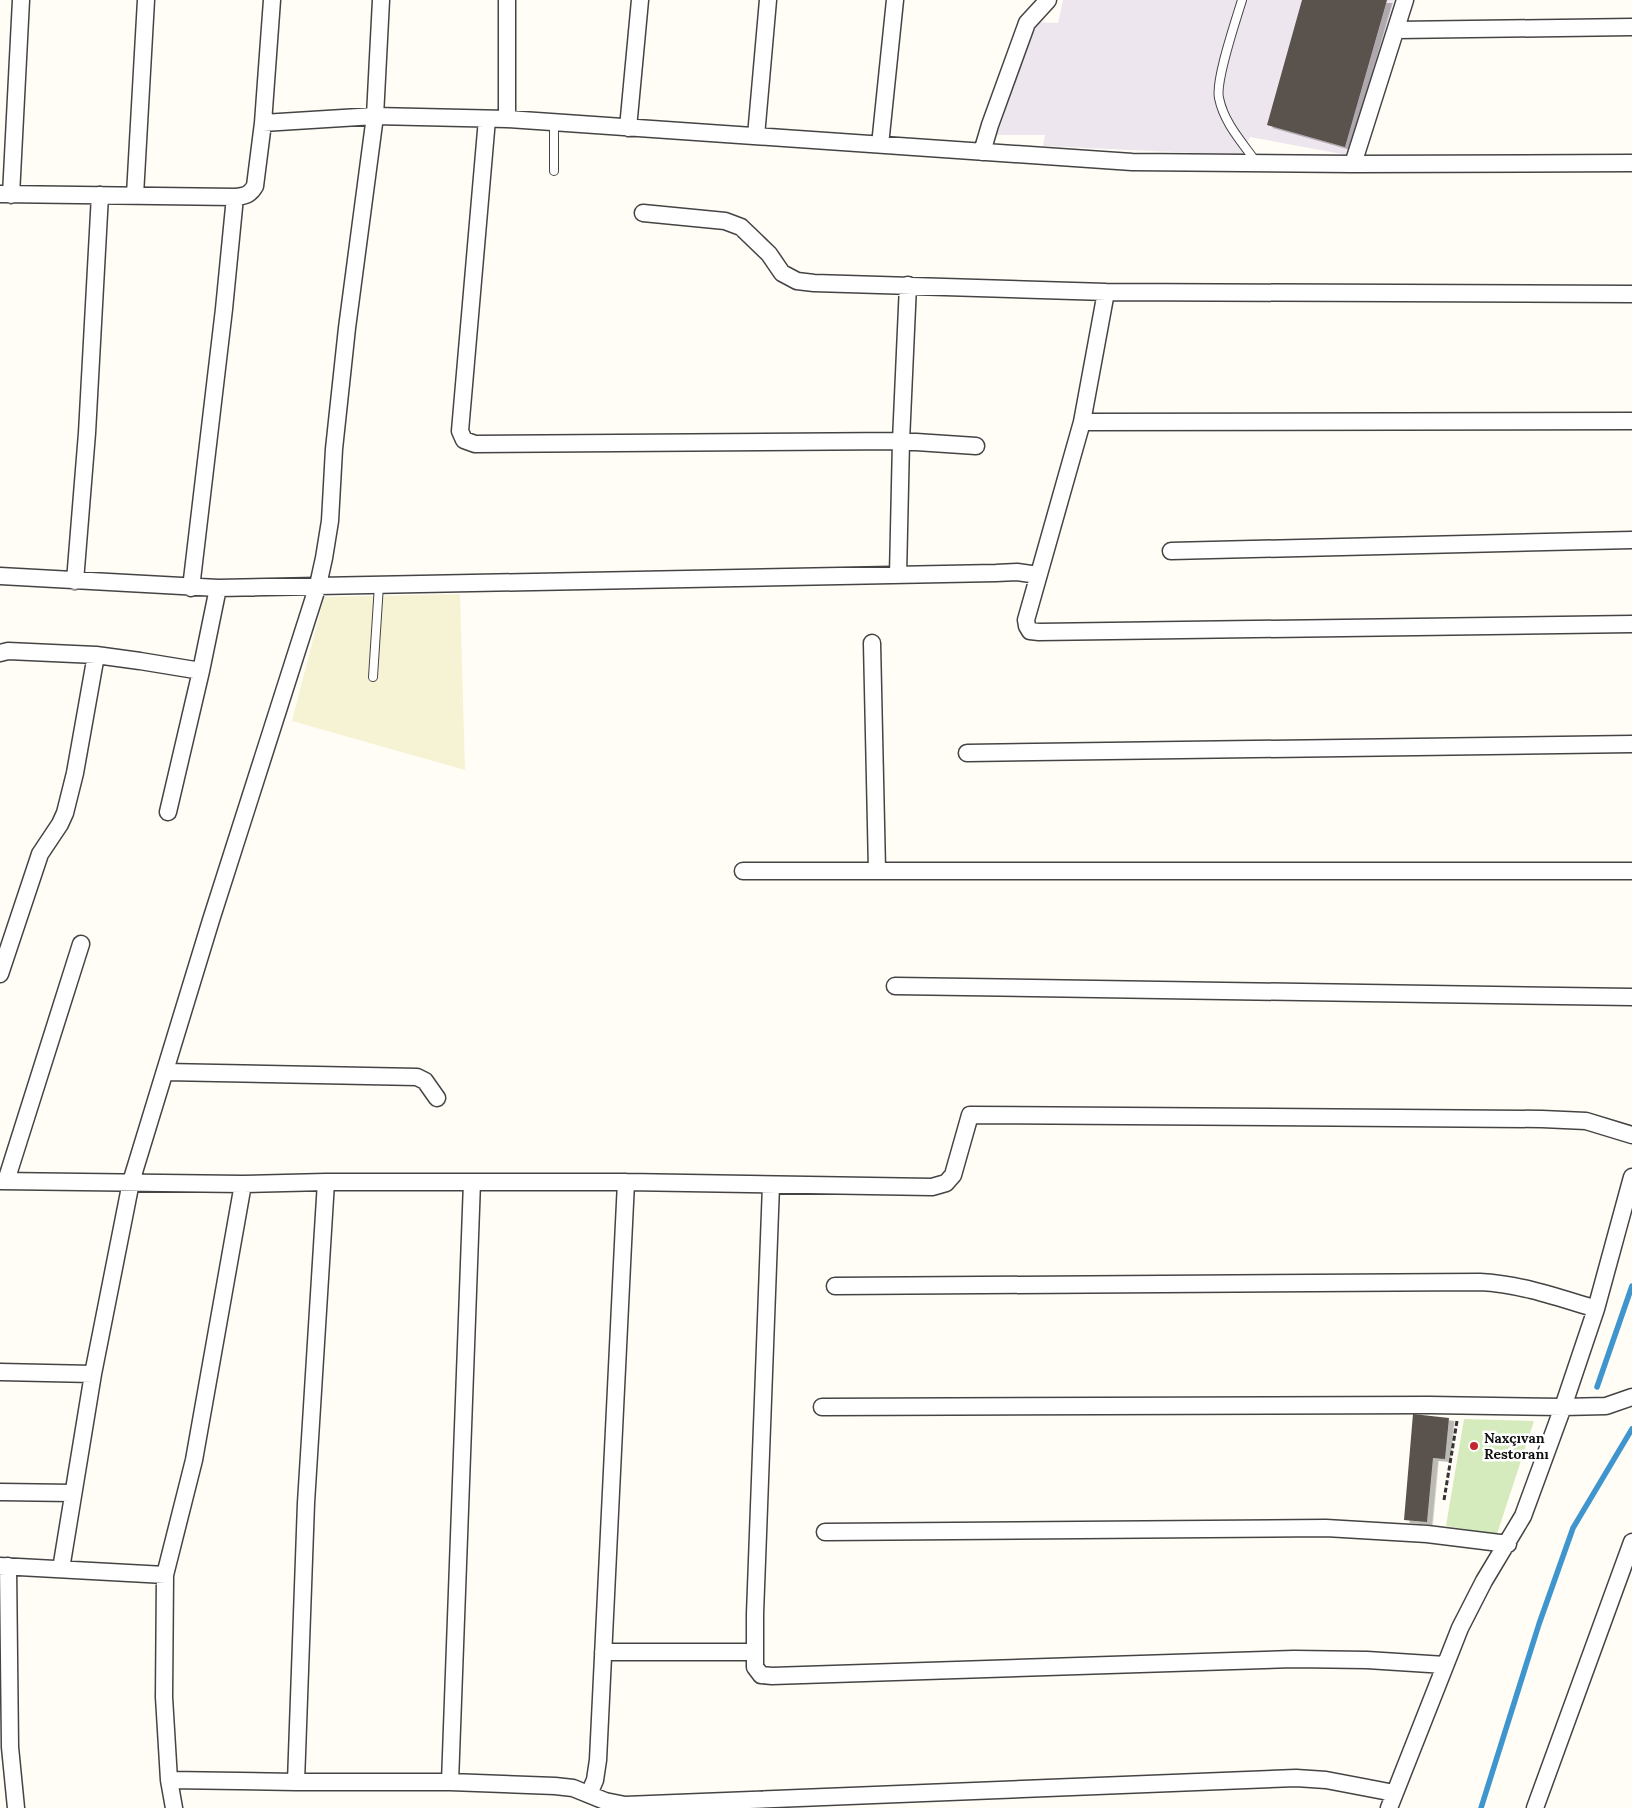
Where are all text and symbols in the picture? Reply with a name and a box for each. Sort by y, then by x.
place label: Naxçıvan Restoranı [1484,1429,1549,1463]
marker: Naxçıvan Restoranı [1468,1440,1480,1452]

